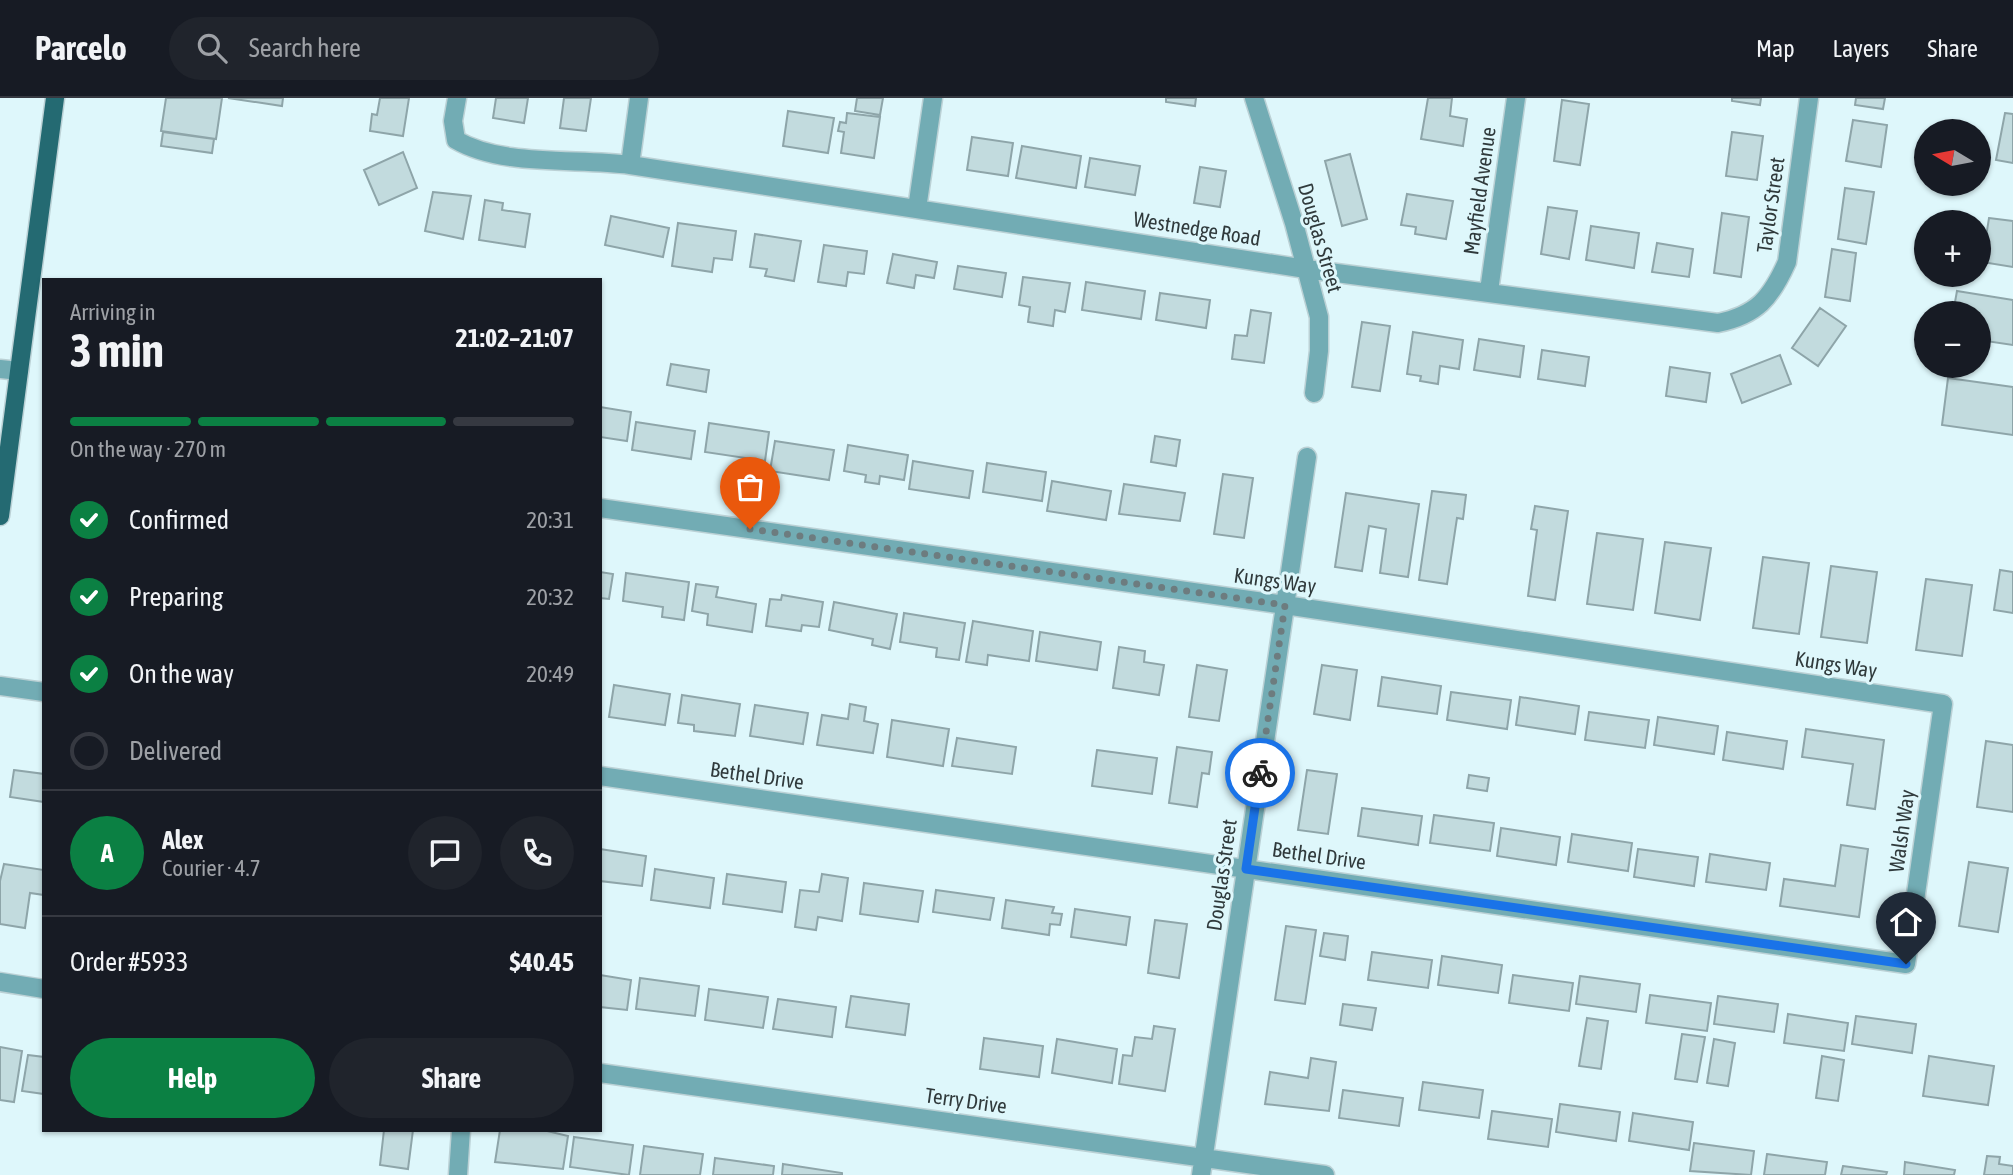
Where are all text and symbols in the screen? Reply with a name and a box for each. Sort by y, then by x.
search box [169,17,659,80]
text: Parcelo [35,29,127,67]
icon: search [193,29,231,67]
text: Search here [249,33,361,63]
text: Map [1756,35,1795,62]
text: Layers [1833,35,1889,62]
text: Share [1927,35,1978,62]
north arrow [1914,119,1992,196]
map controls [1914,119,1991,378]
street label: Mayfield Avenue [1458,125,1500,256]
street label: Taylor Street [1751,155,1789,254]
street label: Douglas Street [1294,180,1348,295]
street label: Westnedge Road [1132,206,1262,250]
button: + [1914,210,1991,287]
text: Arriving in [70,299,156,325]
button: − [1914,301,1991,378]
text: 21:02–21:07 [456,323,574,353]
text: 3 min [70,324,164,377]
text: On the way · 270 m [70,436,226,462]
pin [720,457,780,529]
icon: bag [731,468,769,506]
icon: check [70,501,108,539]
text: Confirmed [129,505,229,535]
text: 20:31 [526,507,574,533]
street label: Kungs Way [1232,562,1318,598]
icon: check [70,578,108,616]
text: Preparing [129,582,223,612]
text: 20:32 [526,584,574,610]
street label: Kungs Way [1793,646,1879,682]
icon: check [70,655,108,693]
text: On the way [129,659,234,689]
text: 20:49 [526,661,574,687]
text: Delivered [129,736,222,766]
courier [1225,738,1295,808]
icon: bike [1241,754,1279,792]
street label: Bethel Drive [709,757,806,793]
street label: Walsh Way [1883,788,1919,874]
button: chat [408,816,482,890]
button: phone [500,816,574,890]
street label: Douglas Street [1201,817,1241,932]
text: Alex [162,825,203,855]
street label: Bethel Drive [1271,837,1368,873]
text: A [101,838,113,868]
text: Courier · 4.7 [162,855,261,881]
pin [1876,892,1936,964]
icon: home [1887,903,1925,941]
text: Order #5933 [70,947,189,977]
text: $40.45 [510,947,574,977]
button: Help [70,1038,315,1118]
button: Share [329,1038,574,1118]
street label: Terry Drive [924,1082,1009,1118]

